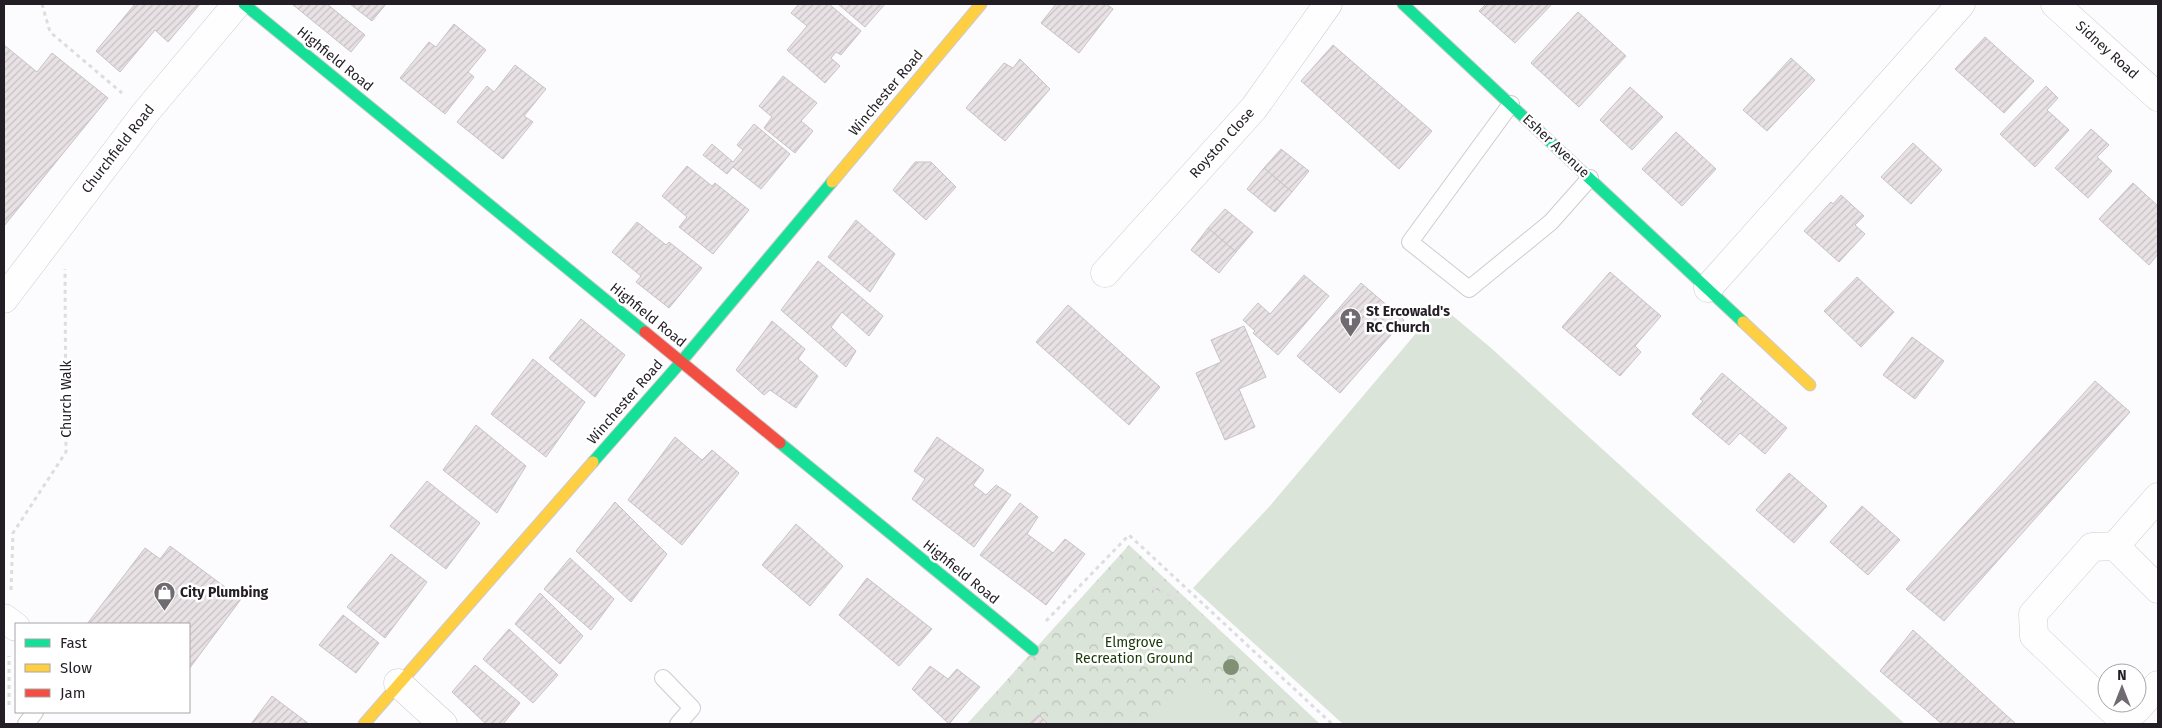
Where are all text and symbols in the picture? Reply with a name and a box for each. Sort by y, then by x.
street label: Sidney Road [2072,17,2142,83]
street label: Highfield Road [294,23,376,95]
street label: Winchester Road [845,47,927,139]
street label: Churchfield Road [78,101,158,197]
street label: Royston Close [1186,104,1258,182]
street label: Esher Avenue [1519,111,1593,181]
street label: Highfield Road [607,279,689,351]
place label: St Ercowald's RC Church [1366,303,1450,336]
church icon: St Ercowald's RC Church [1338,307,1362,338]
street label: Winchester Road [584,356,666,448]
street label: Church Walk [58,359,75,438]
street label: Highfield Road [920,536,1002,608]
shop icon: City Plumbing [152,580,176,611]
place label: City Plumbing [180,584,269,601]
legend [15,623,190,713]
text: Fast [60,634,87,652]
park label: Elmgrove Recreation Ground [1075,634,1193,667]
text: Slow [60,659,92,677]
north arrow [2097,663,2147,713]
text: N [2117,667,2127,684]
text: Jam [60,684,86,702]

